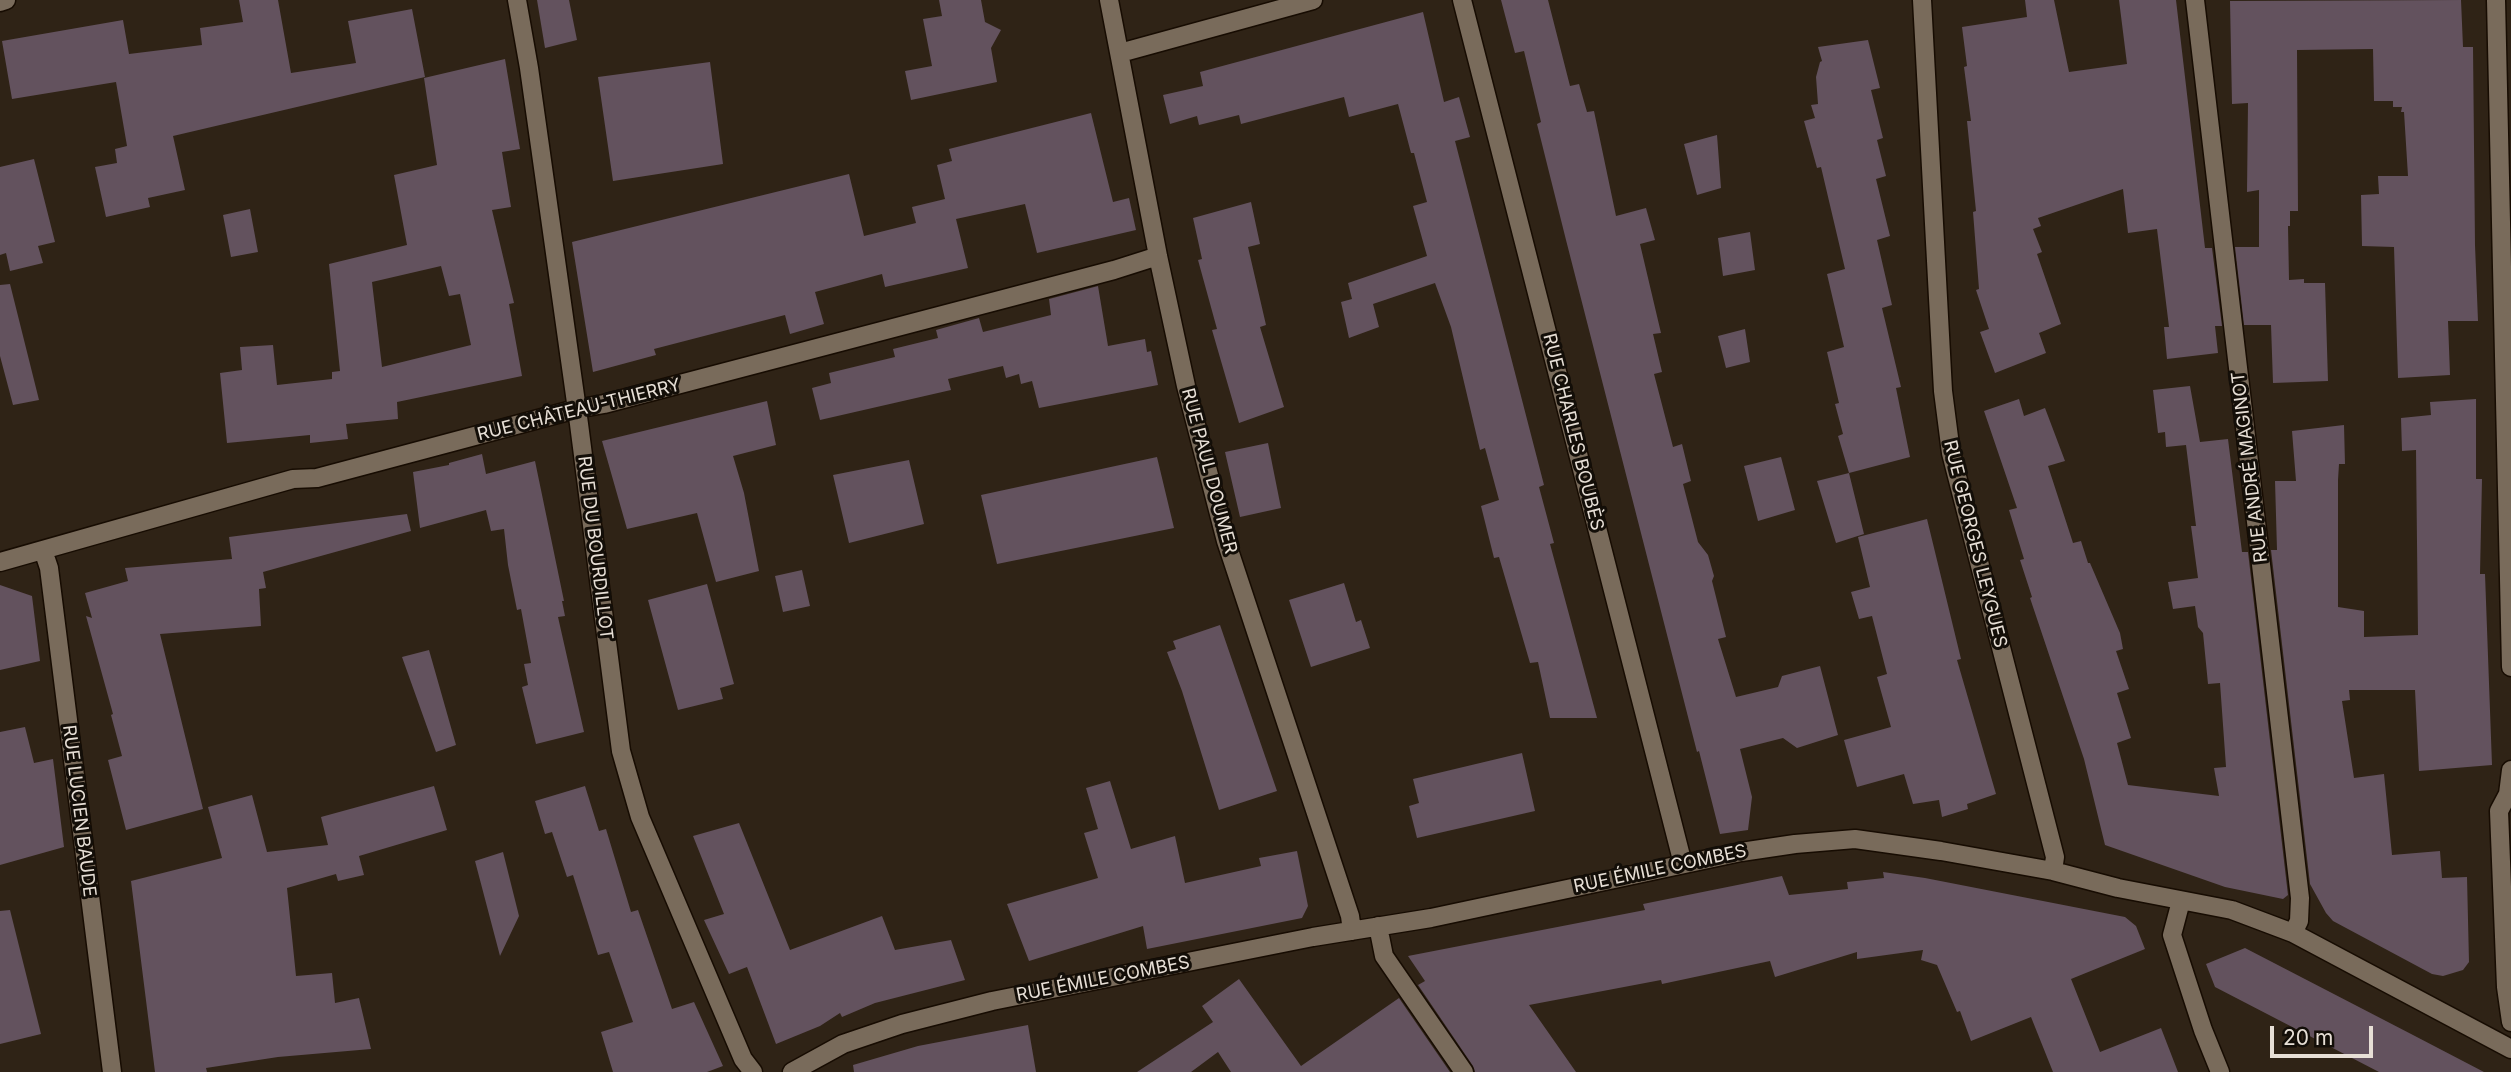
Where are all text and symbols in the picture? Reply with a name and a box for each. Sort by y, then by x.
street label: RUE CHARLES BOUBÈS [1538,331,1608,533]
street label: RUE ANDRÉ MAGINOT [2228,370,2272,564]
street label: RUE CHÂTEAU-THIERRY [475,374,683,446]
street label: RUE PAUL DOUMER [1176,386,1242,556]
street label: RUE GEORGES LEYGUES [1939,438,2011,650]
street label: RUE DU BOURDILLOT [573,455,617,641]
street label: RUE LUCIEN BAUDE [58,724,100,898]
street label: RUE ÉMILE COMBES [1572,840,1748,898]
street label: RUE ÉMILE COMBES [1014,952,1192,1006]
scale bar [2273,1012,2376,1056]
text: 20 m [2283,1025,2333,1050]

